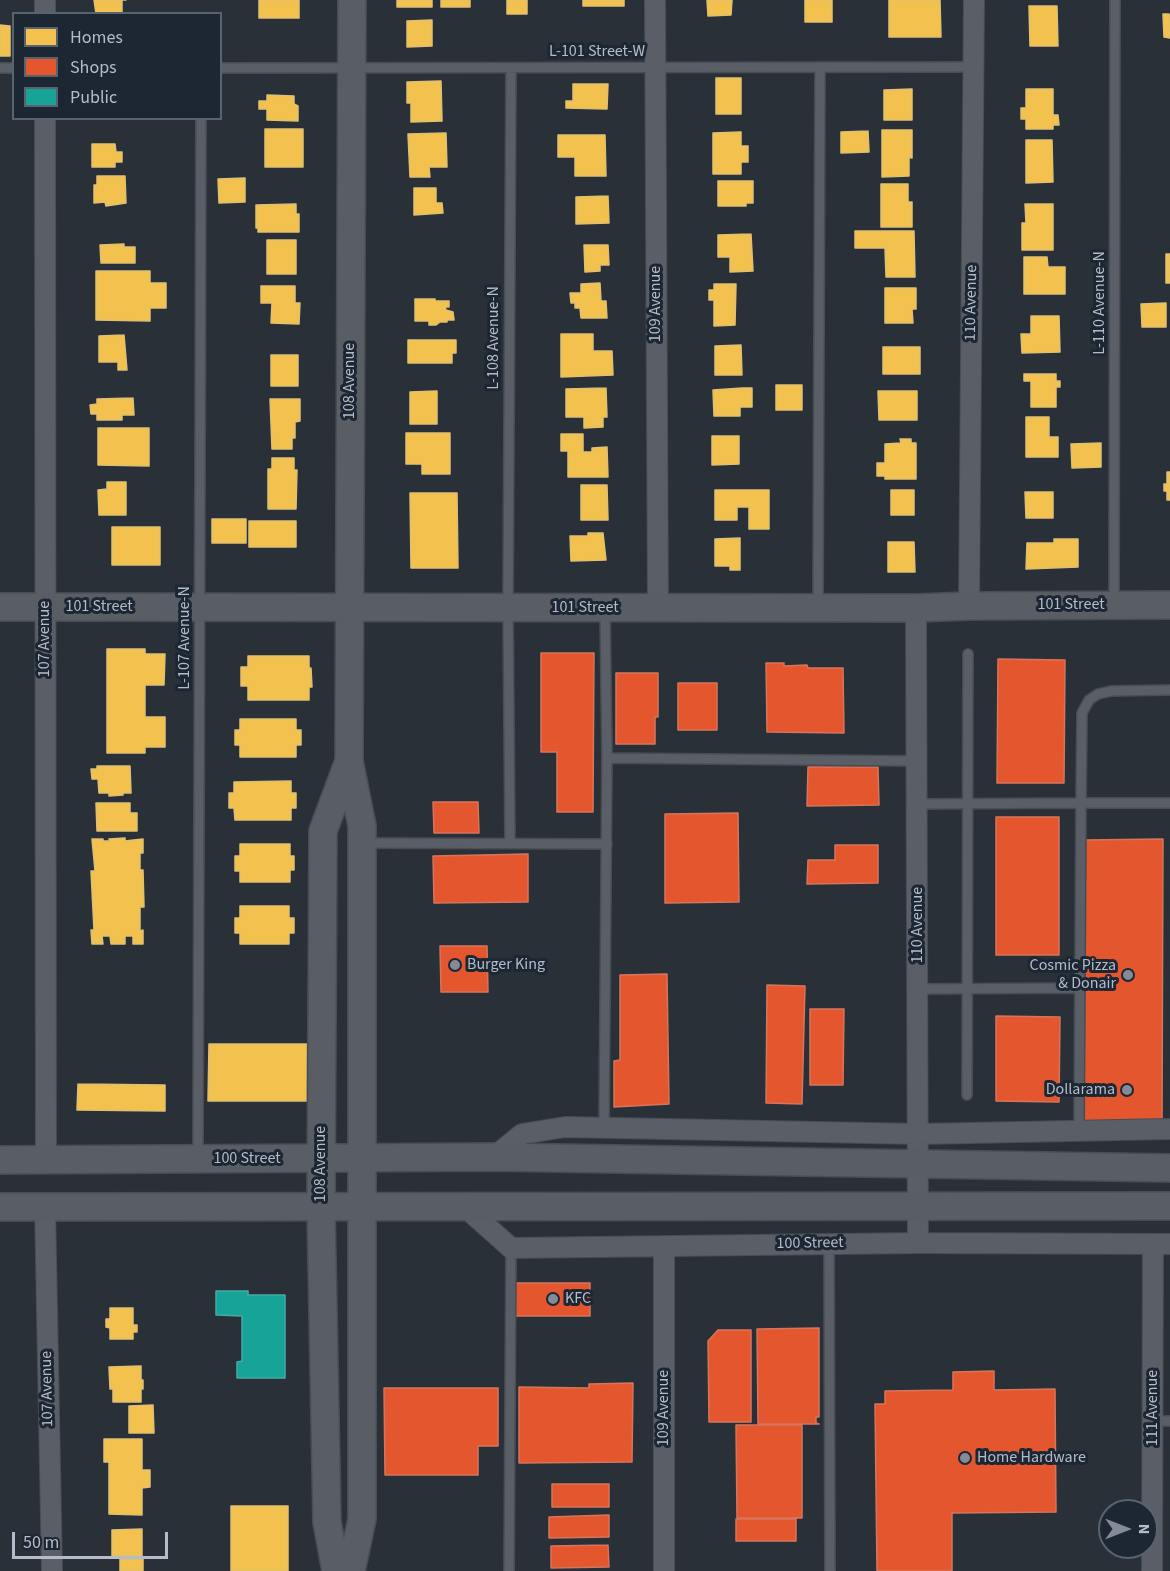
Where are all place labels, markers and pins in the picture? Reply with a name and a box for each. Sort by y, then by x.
place label: Burger King [467,955,545,975]
place label: Cosmic Pizza & Donair [1030,956,1116,994]
marker: Burger King [448,958,462,972]
marker: Cosmic Pizza & Donair [1121,968,1135,982]
place label: Dollarama [1046,1080,1115,1100]
marker: Dollarama [1120,1083,1134,1097]
place label: KFC [565,1289,591,1309]
marker: KFC [546,1292,560,1306]
place label: Home Hardware [977,1448,1086,1468]
marker: Home Hardware [958,1451,972,1465]

